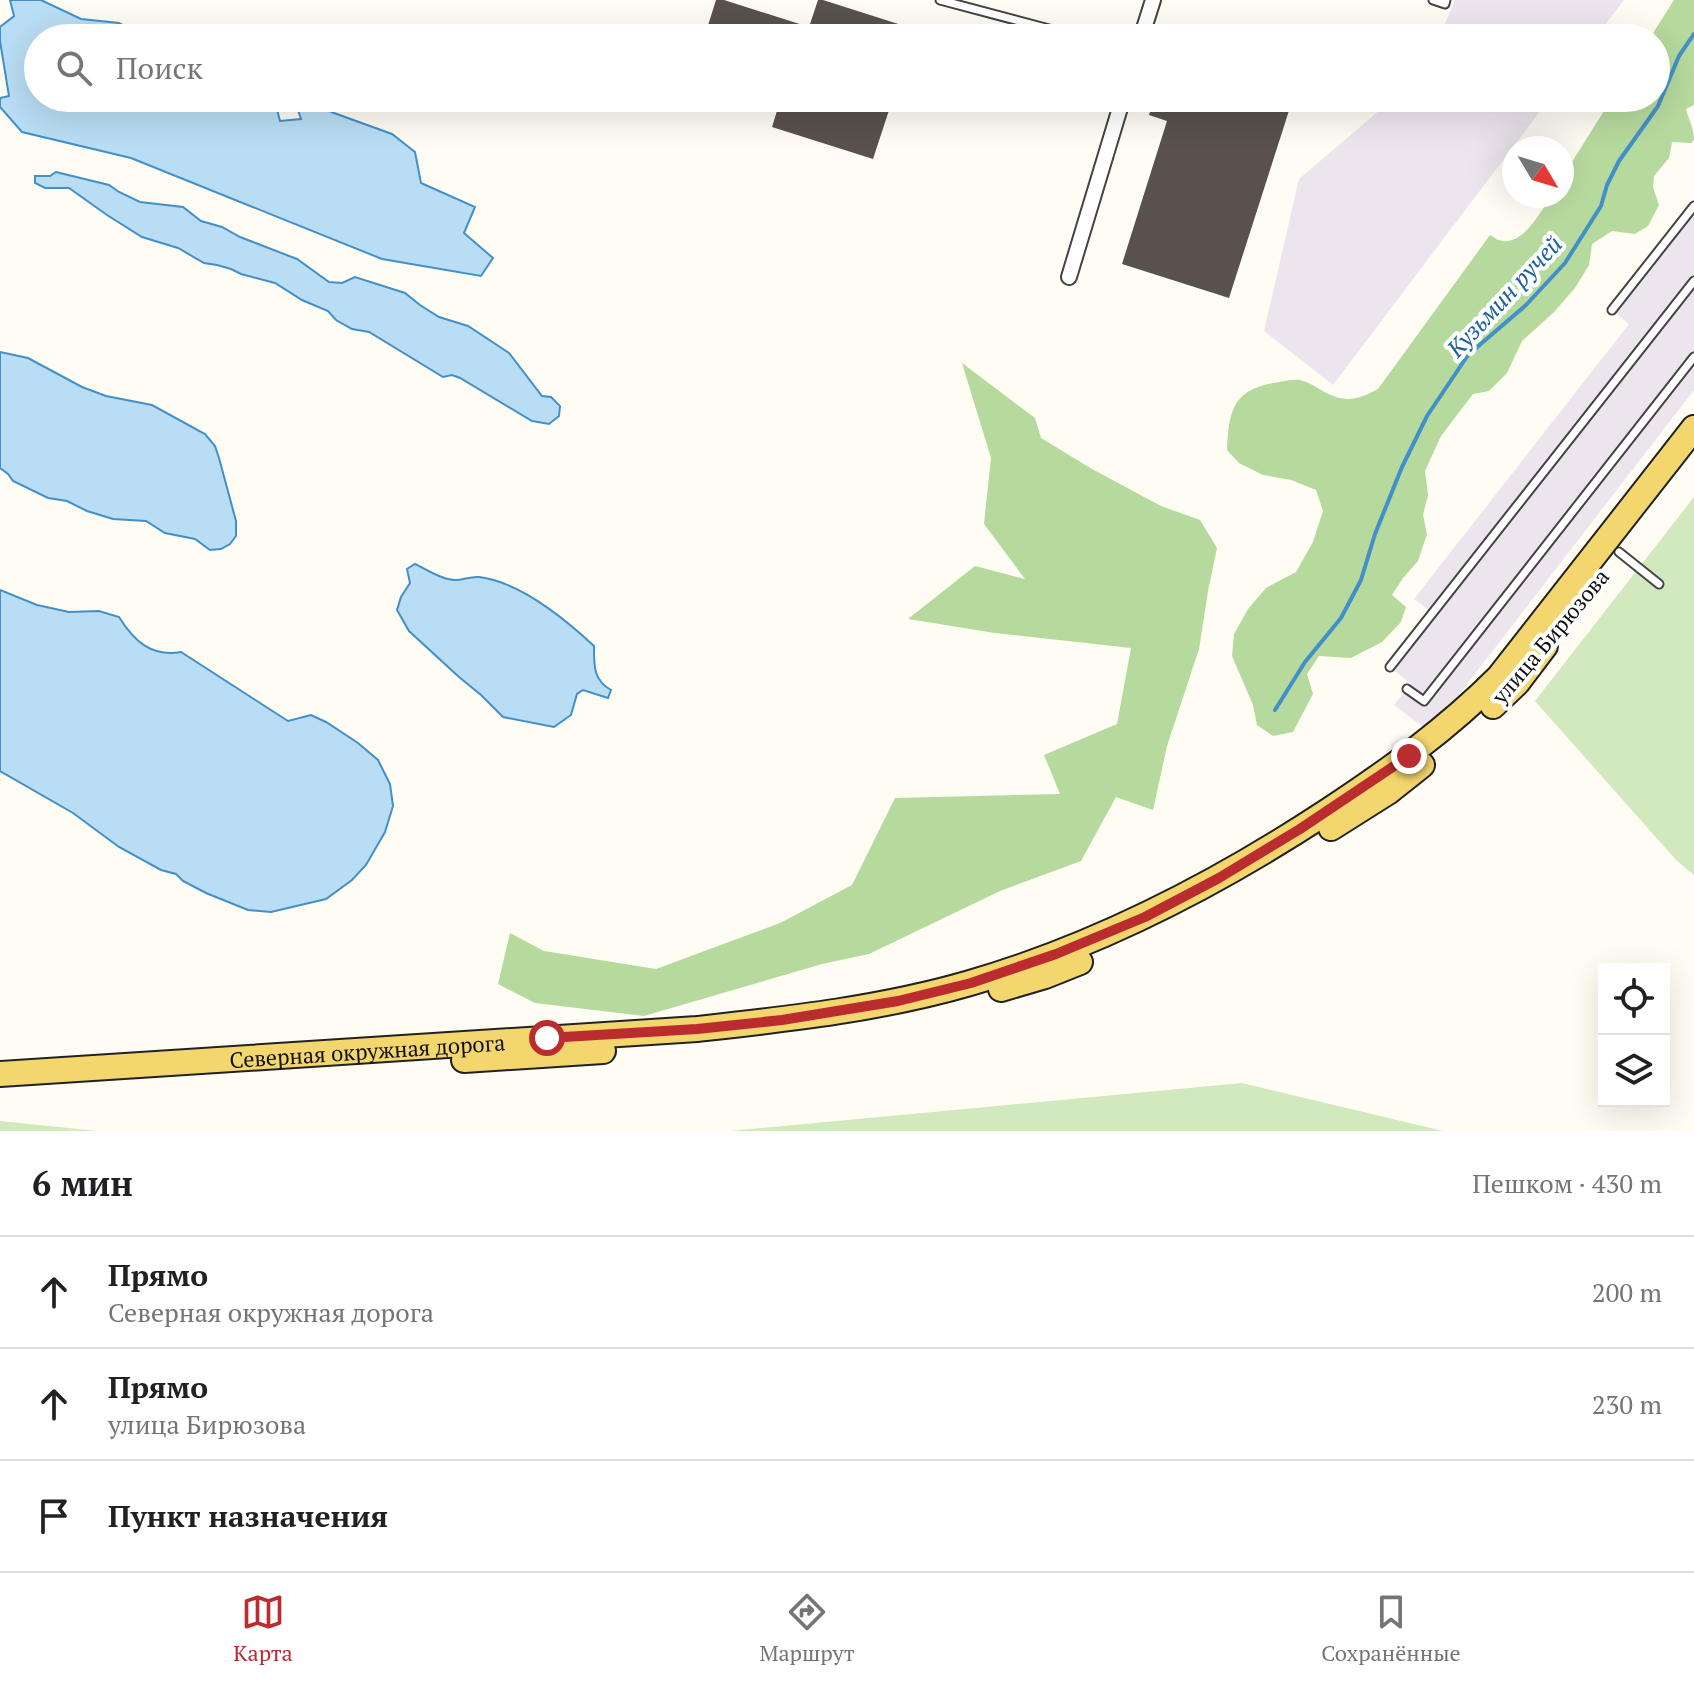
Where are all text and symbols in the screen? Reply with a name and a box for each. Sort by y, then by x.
search box [24,24,1670,112]
icon: search [52,46,96,90]
text: Поиск [116,48,203,88]
north arrow [1502,136,1574,208]
water label: Кузьмин ручей [1439,228,1569,364]
street label: улица Бирюзова [1484,562,1615,710]
route end [1391,738,1427,774]
map controls [1598,963,1670,1107]
button: locate [1598,963,1670,1035]
route start [529,1020,565,1056]
street label: Северная окружная дорога [229,1027,506,1074]
button: layers [1598,1035,1670,1107]
text: 6 мин [32,1161,133,1206]
text: Пешком · 430 m [1472,1166,1662,1200]
text: Прямо [108,1255,208,1295]
icon: ahead [32,1270,76,1314]
text: 200 m [1592,1275,1662,1309]
text: Северная окружная дорога [108,1295,434,1329]
text: Прямо [108,1367,208,1407]
icon: ahead [32,1382,76,1426]
text: 230 m [1592,1387,1662,1421]
text: улица Бирюзова [108,1407,306,1441]
icon: arrive [32,1494,76,1538]
text: Пункт назначения [108,1496,388,1536]
tab: Карта [233,1590,293,1667]
tab: Маршрут [759,1590,855,1667]
tab: Сохранённые [1321,1590,1461,1667]

